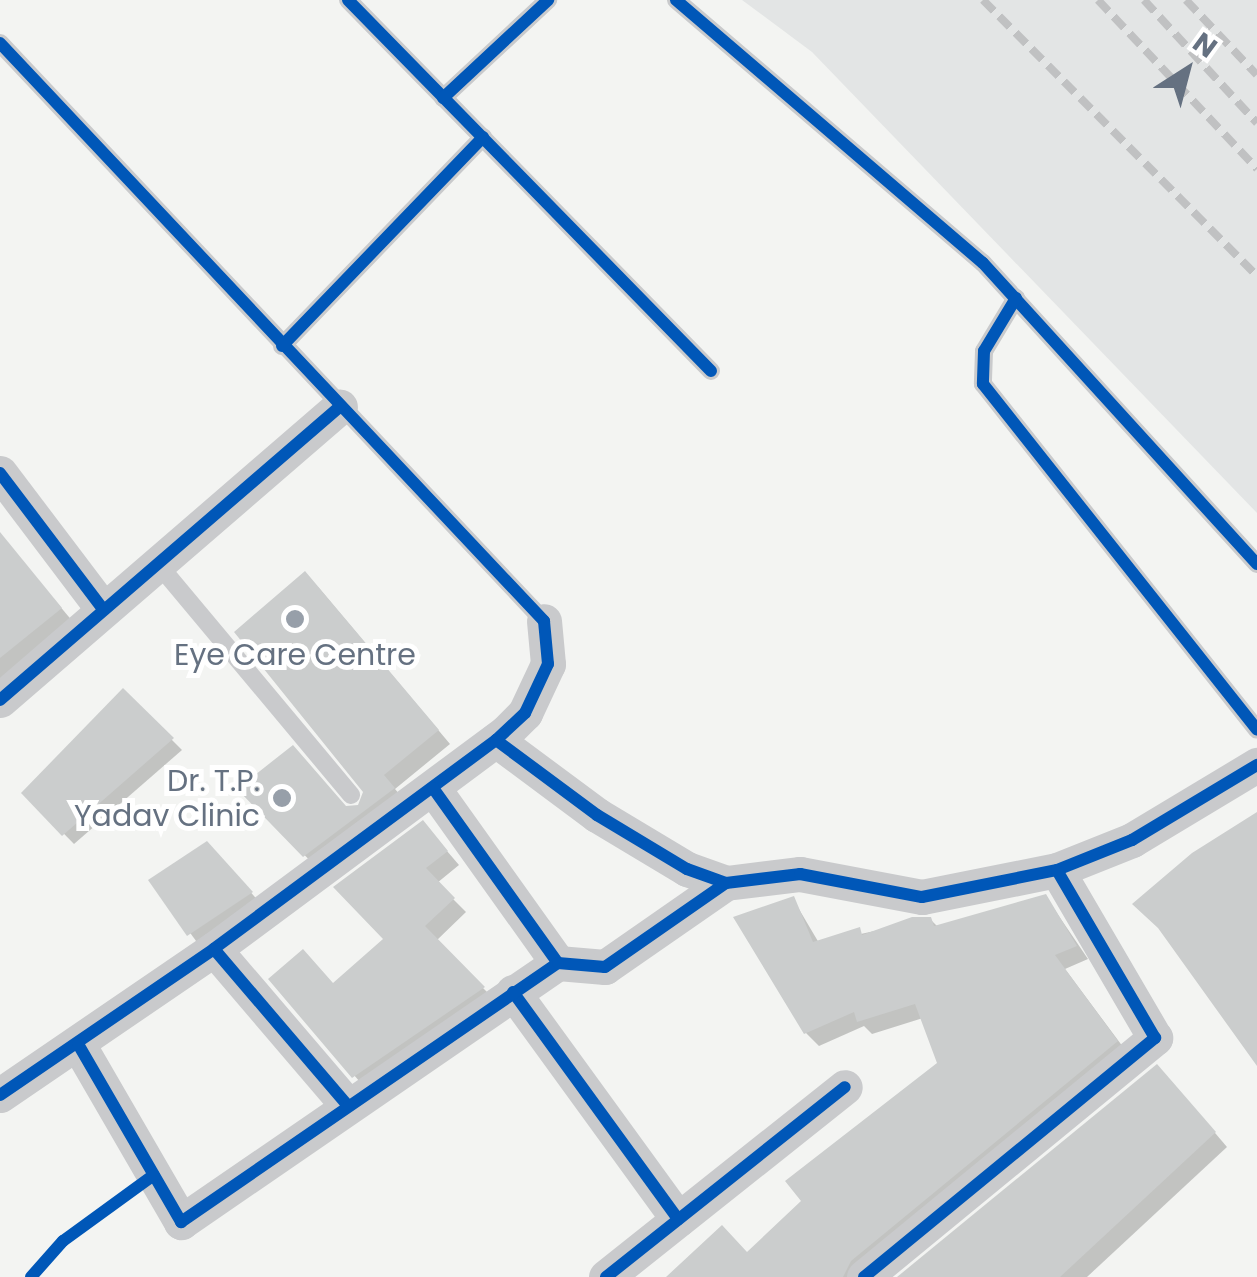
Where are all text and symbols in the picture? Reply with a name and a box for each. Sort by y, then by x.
north arrow [1137,20,1237,120]
text: N [1185,23,1225,67]
marker: Eye Care Centre [282,606,308,632]
place label: Eye Care Centre [174,637,416,673]
place label: Dr. T.P. Yadav Clinic [74,763,260,834]
marker: Dr. T.P. Yadav Clinic [269,785,295,811]

